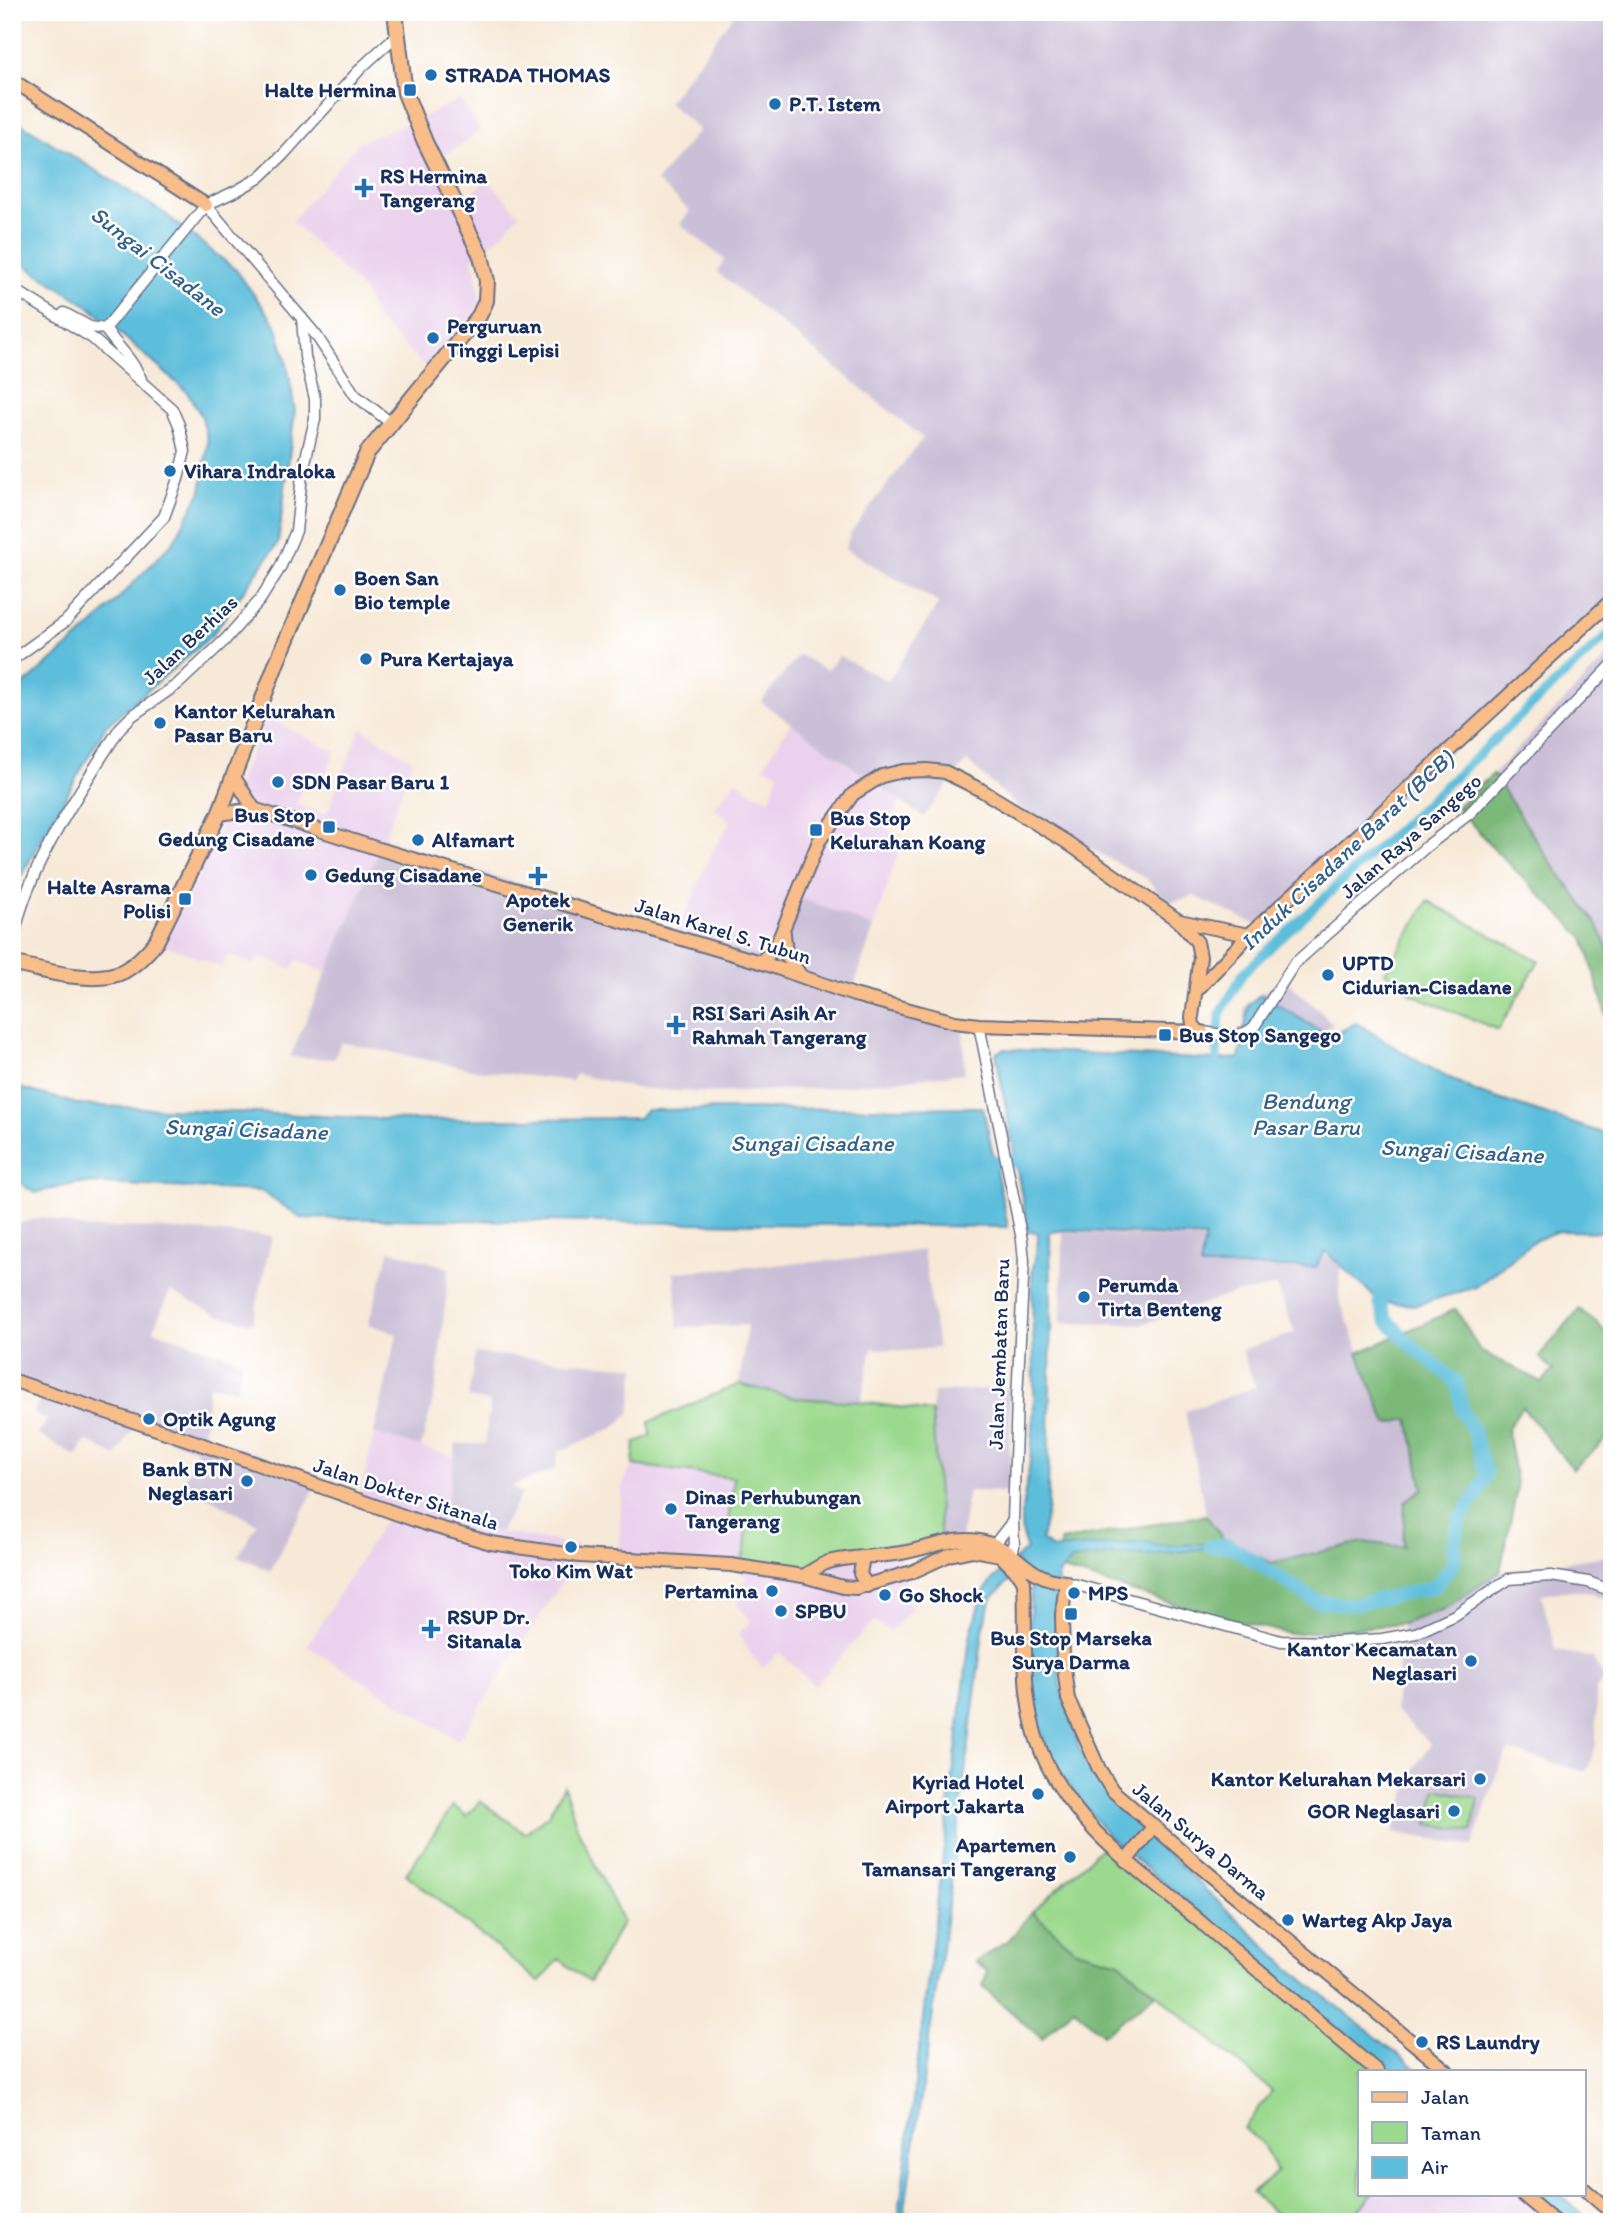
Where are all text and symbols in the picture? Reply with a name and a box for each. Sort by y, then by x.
place label: STRADA THOMAS [445,62,610,87]
marker: STRADA THOMAS [423,67,439,83]
place label: Halte Hermina [264,77,397,102]
marker: Halte Hermina [402,82,418,98]
place label: P.T. Istem [789,91,881,116]
marker: P.T. Istem [767,96,783,112]
place label: RS Hermina Tangerang [379,163,488,213]
marker: RS Hermina Tangerang [354,178,374,198]
water label: Sungai Cisadane [85,200,232,323]
place label: Perguruan Tinggi Lepisi [446,313,560,363]
marker: Perguruan Tinggi Lepisi [425,330,441,346]
place label: Vihara Indraloka [184,458,337,483]
marker: Vihara Indraloka [162,463,178,479]
place label: Boen San Bio temple [354,565,450,615]
marker: Boen San Bio temple [332,582,348,598]
street label: Jalan Berhias [137,589,242,690]
place label: Pura Kertajaya [380,646,514,672]
marker: Pura Kertajaya [358,651,374,667]
place label: Kantor Kelurahan Pasar Baru [174,698,335,747]
marker: Kantor Kelurahan Pasar Baru [152,715,168,731]
water label: Induk Cisadane Barat (BCB) [1235,743,1461,956]
street label: Jalan Raya Sangego [1335,768,1486,904]
place label: SDN Pasar Baru 1 [292,769,449,794]
marker: SDN Pasar Baru 1 [270,774,286,790]
place label: Bus Stop Gedung Cisadane [158,802,315,852]
place label: Bus Stop Kelurahan Koang [830,805,986,855]
marker: Bus Stop Gedung Cisadane [321,819,337,835]
marker: Bus Stop Kelurahan Koang [808,822,824,838]
place label: Alfamart [431,827,515,852]
marker: Alfamart [410,832,426,848]
place label: Gedung Cisadane [325,862,482,888]
marker: Gedung Cisadane [303,867,319,883]
marker: Apotek Generik [530,868,546,884]
place label: Halte Asrama Polisi [47,874,172,923]
place label: Apotek Generik [503,887,574,936]
marker: Halte Asrama Polisi [177,891,193,907]
street label: Jalan Karel S. Tubun [632,892,814,969]
place label: UPTD Cidurian-Cisadane [1342,950,1512,999]
marker: UPTD Cidurian-Cisadane [1320,967,1336,983]
place label: RSI Sari Asih Ar Rahmah Tangerang [692,1000,867,1050]
marker: RSI Sari Asih Ar Rahmah Tangerang [666,1015,686,1035]
place label: Bus Stop Sangego [1179,1022,1341,1048]
marker: Bus Stop Sangego [1157,1027,1173,1043]
water label: Bendung Pasar Baru [1252,1087,1361,1141]
water label: Sungai Cisadane [164,1112,329,1146]
water label: Sungai Cisadane [731,1129,894,1157]
water label: Sungai Cisadane [1380,1133,1545,1169]
street label: Jalan Jembatan Baru [983,1257,1014,1450]
place label: Perumda Tirta Benteng [1097,1272,1223,1322]
marker: Perumda Tirta Benteng [1076,1289,1092,1305]
place label: Optik Agung [163,1406,277,1432]
marker: Optik Agung [141,1411,157,1427]
street label: Jalan Dokter Sitanala [310,1452,502,1535]
place label: Bank BTN Neglasari [142,1456,233,1506]
marker: Bank BTN Neglasari [239,1473,255,1489]
place label: Dinas Perhubungan Tangerang [684,1484,862,1534]
marker: Dinas Perhubungan Tangerang [663,1501,679,1517]
marker: Toko Kim Wat [563,1539,579,1555]
place label: Toko Kim Wat [508,1558,633,1583]
place label: Pertamina [664,1578,759,1603]
place label: MPS [1088,1580,1128,1605]
place label: Go Shock [899,1582,984,1607]
marker: Pertamina [764,1583,780,1599]
marker: MPS [1066,1585,1082,1601]
marker: Go Shock [877,1587,893,1603]
place label: SPBU [795,1598,846,1623]
marker: SPBU [773,1603,789,1619]
place label: RSUP Dr. Sitanala [447,1604,530,1653]
marker: Bus Stop Marseka Surya Darma [1063,1606,1079,1622]
marker: RSUP Dr. Sitanala [421,1619,441,1639]
place label: Bus Stop Marseka Surya Darma [990,1625,1152,1675]
place label: Kantor Kecamatan Neglasari [1287,1636,1457,1686]
marker: Kantor Kecamatan Neglasari [1463,1653,1479,1669]
place label: Kantor Kelurahan Mekarsari [1211,1766,1466,1791]
place label: Kyriad Hotel Airport Jakarta [884,1769,1025,1819]
marker: Kantor Kelurahan Mekarsari [1472,1771,1488,1787]
street label: Jalan Surya Darma [1128,1776,1275,1905]
marker: Kyriad Hotel Airport Jakarta [1030,1786,1046,1802]
place label: GOR Neglasari [1307,1798,1440,1824]
marker: GOR Neglasari [1446,1803,1462,1819]
place label: Apartemen Tamansari Tangerang [861,1832,1057,1882]
marker: Apartemen Tamansari Tangerang [1062,1849,1078,1865]
place label: Warteg Akp Jaya [1302,1907,1453,1933]
marker: Warteg Akp Jaya [1280,1912,1296,1928]
place label: RS Laundry [1436,2029,1540,2055]
marker: RS Laundry [1414,2034,1430,2050]
legend [1358,2070,1586,2196]
text: Jalan [1421,2084,1469,2109]
text: Taman [1421,2120,1481,2145]
text: Air [1421,2154,1449,2179]

